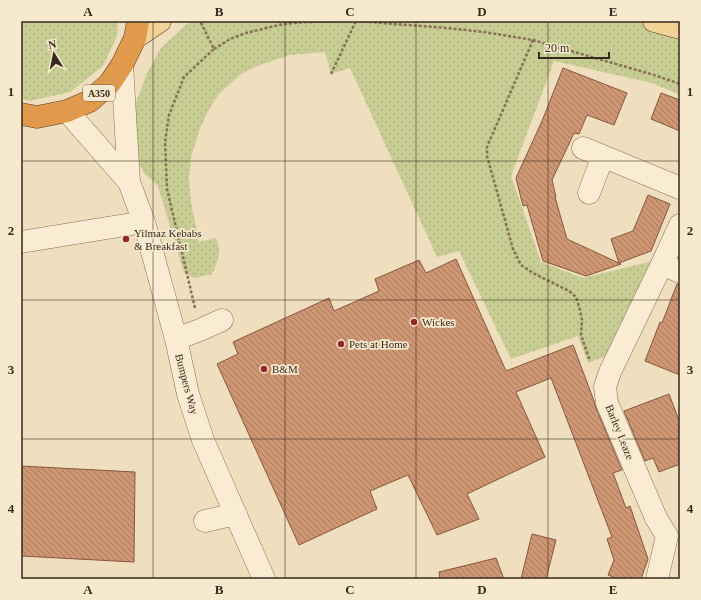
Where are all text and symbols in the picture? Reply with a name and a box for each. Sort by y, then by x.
text: A [83,4,93,19]
text: B [215,4,224,19]
text: C [345,4,355,19]
text: D [477,4,487,19]
text: E [609,4,617,19]
north arrow [34,34,74,74]
scale bar [539,34,609,60]
text: N [47,38,57,51]
text: 20 m [545,41,570,55]
text: 1 [8,84,14,99]
text: 1 [687,84,693,99]
road number: A350 [83,85,115,101]
text: 2 [8,223,14,238]
text: 2 [687,223,693,238]
place label: Yilmaz Kebabs & Breakfast [134,227,202,252]
marker: Yilmaz Kebabs & Breakfast [121,234,131,244]
place label: Wickes [422,316,455,328]
marker: Wickes [409,317,419,327]
place label: Pets at Home [349,338,408,350]
marker: Pets at Home [336,339,346,349]
street label: Bumpers Way [173,352,201,416]
text: 3 [8,362,15,377]
text: 3 [687,362,694,377]
place label: B&M [272,363,298,375]
marker: B&M [259,364,269,374]
street label: Barley Leaze [604,403,637,461]
text: 4 [8,501,15,516]
text: 4 [687,501,694,516]
text: A [83,582,93,597]
text: B [215,582,224,597]
text: C [345,582,355,597]
text: D [477,582,487,597]
text: E [609,582,617,597]

